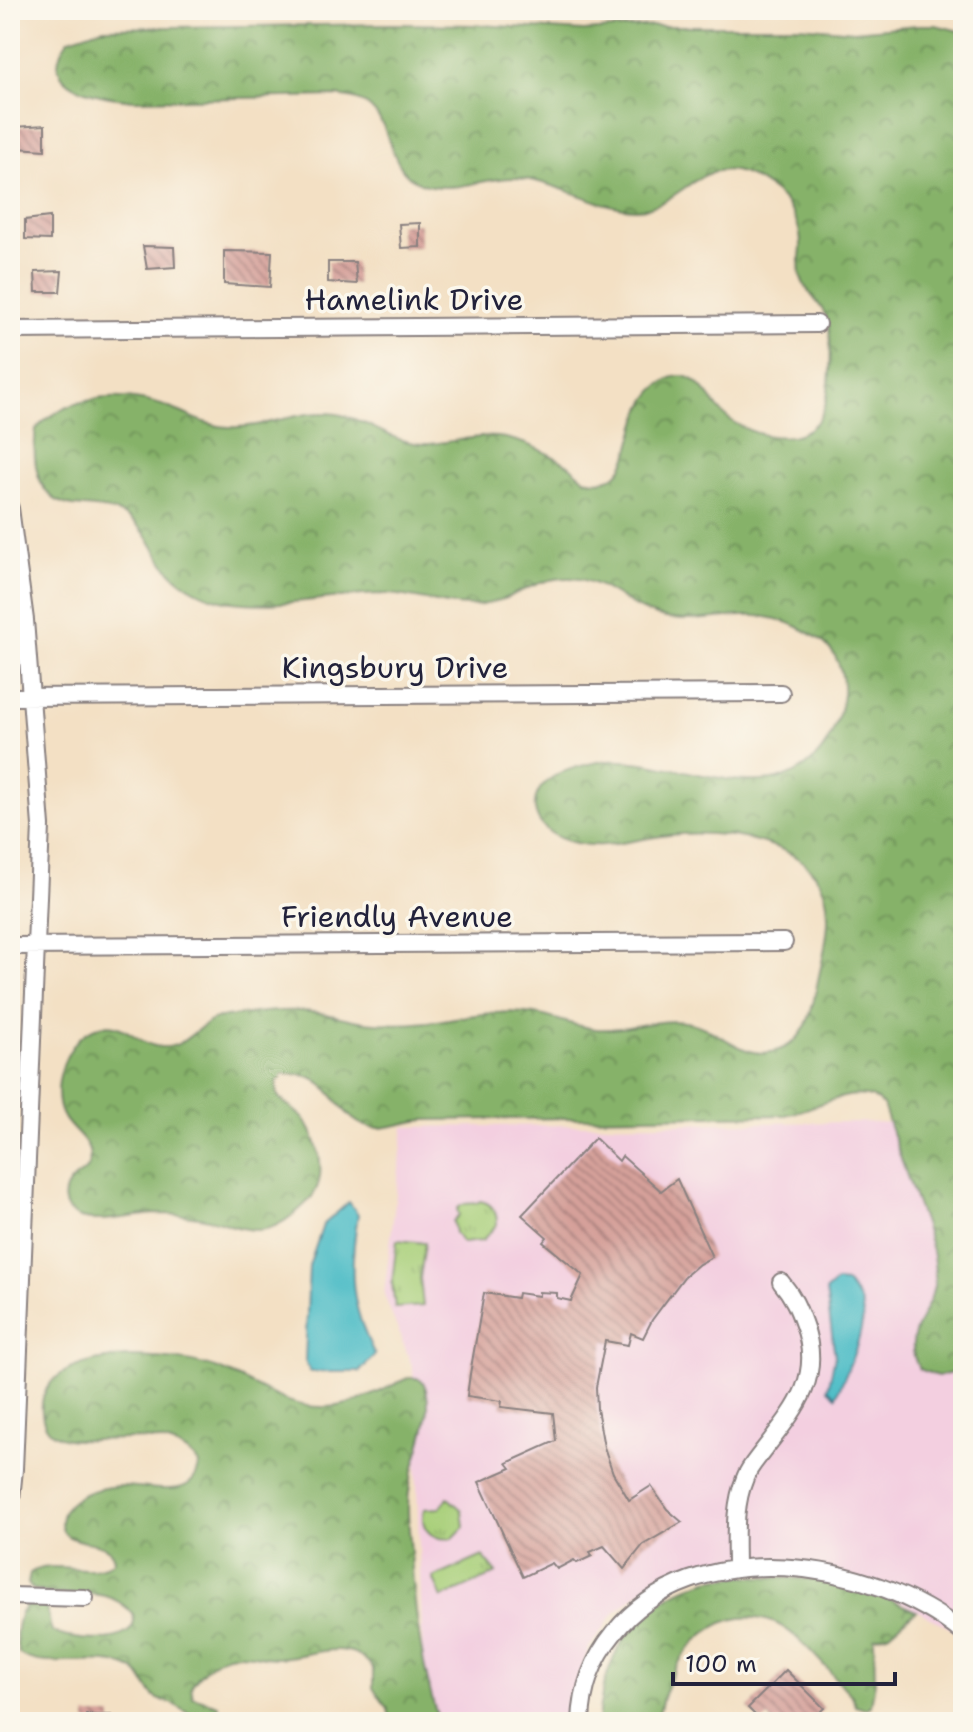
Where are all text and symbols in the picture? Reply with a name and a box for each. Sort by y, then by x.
street label: Hamelink Drive [305,279,523,320]
street label: Kingsbury Drive [281,647,509,688]
street label: Friendly Avenue [281,896,513,937]
scale bar [673,1636,895,1686]
text: 100 m [685,1648,757,1680]

